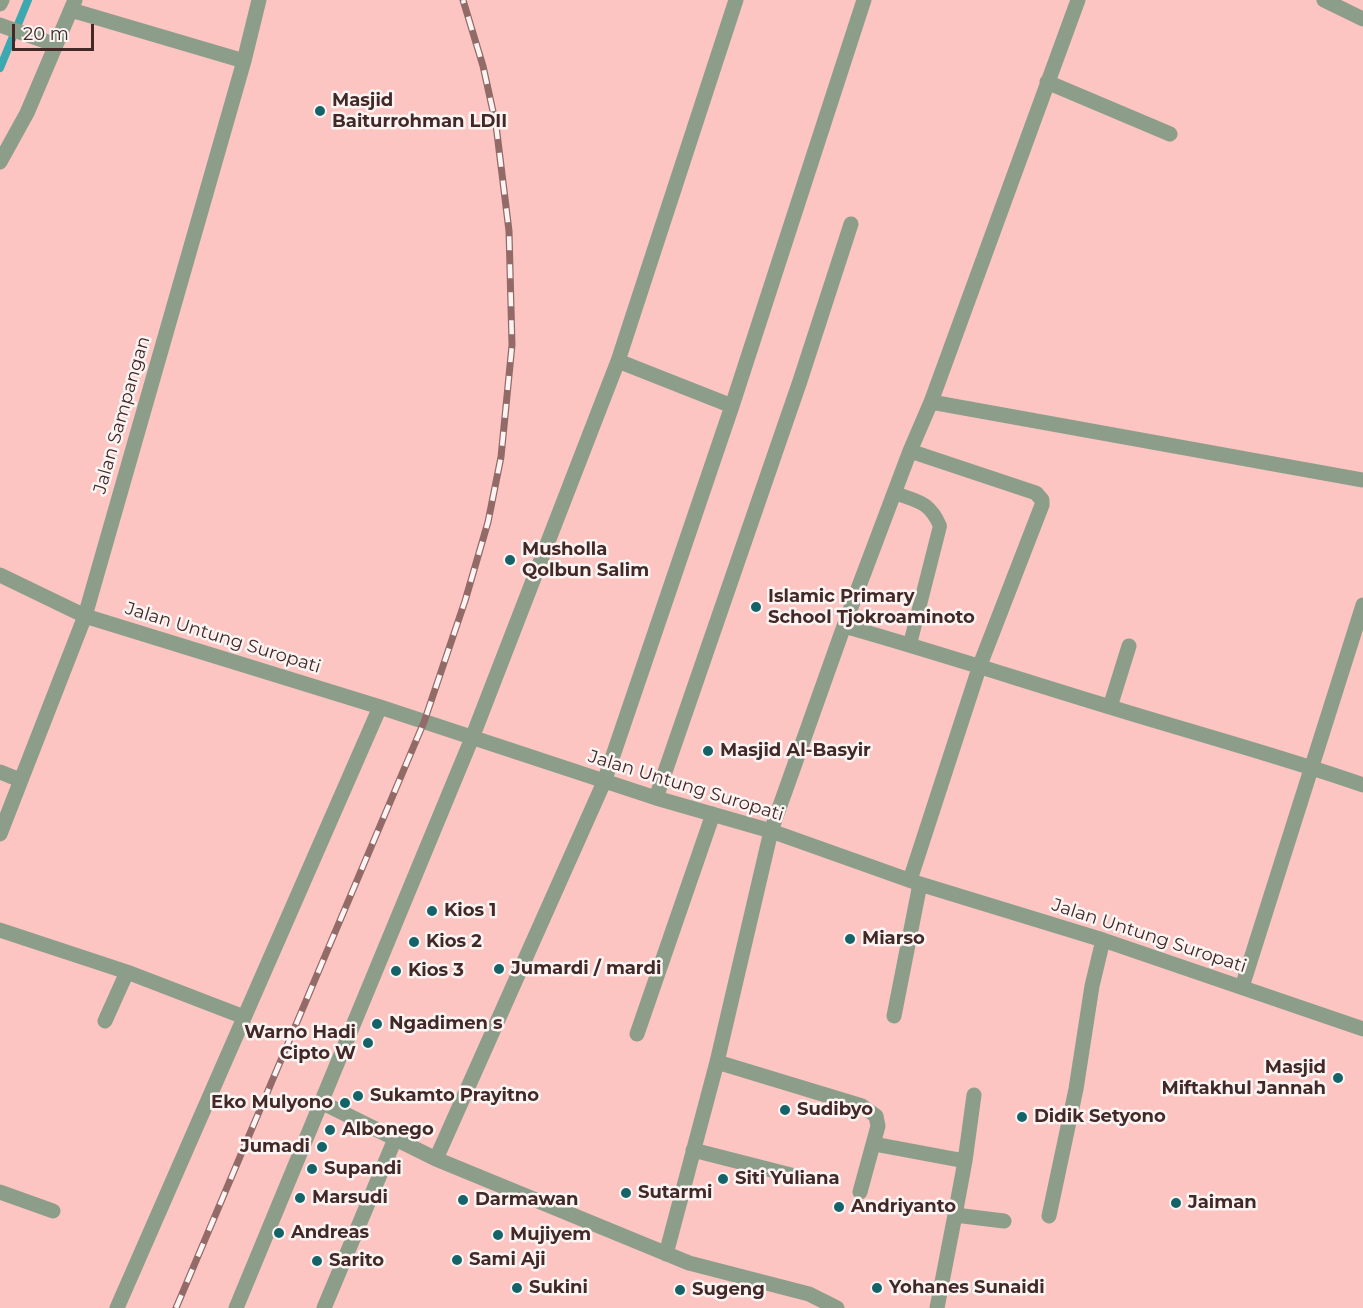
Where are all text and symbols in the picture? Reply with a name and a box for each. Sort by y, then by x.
scale bar [15,12,98,50]
text: 20 m [23,23,69,45]
place label: Masjid Baiturrohman LDII [332,90,507,132]
marker: Masjid Baiturrohman LDII [313,104,327,118]
street label: Jalan Sampangan [89,334,155,496]
place label: Musholla Qolbun Salim [522,539,649,582]
marker: Musholla Qolbun Salim [503,553,517,567]
place label: Islamic Primary School Tjokroaminoto [768,586,975,628]
street label: Jalan Untung Suropati [123,598,323,678]
marker: Islamic Primary School Tjokroaminoto [749,600,763,614]
place label: Masjid Al-Basyir [720,740,871,762]
marker: Masjid Al-Basyir [701,744,715,758]
street label: Jalan Untung Suropati [586,746,786,826]
street label: Jalan Untung Suropati [1049,894,1249,978]
place label: Kios 1 [444,900,496,922]
marker: Kios 1 [425,904,439,918]
place label: Miarso [862,928,925,950]
place label: Kios 2 [426,931,482,953]
marker: Miarso [843,932,857,946]
marker: Kios 2 [407,935,421,949]
place label: Jumardi / mardi [511,958,661,980]
place label: Kios 3 [408,960,464,982]
marker: Jumardi / mardi [492,962,506,976]
marker: Kios 3 [389,964,403,978]
place label: Ngadimen s [389,1013,503,1035]
marker: Ngadimen s [370,1017,384,1031]
place label: Warno Hadi Cipto W [244,1022,356,1064]
marker: Warno Hadi Cipto W [361,1036,375,1050]
place label: Masjid Miftakhul Jannah [1161,1057,1326,1100]
marker: Masjid Miftakhul Jannah [1331,1071,1345,1085]
place label: Sukamto Prayitno [370,1085,539,1107]
marker: Sukamto Prayitno [351,1089,365,1103]
place label: Eko Mulyono [211,1092,333,1114]
marker: Eko Mulyono [338,1096,352,1110]
place label: Sudibyo [797,1099,873,1121]
marker: Sudibyo [778,1103,792,1117]
place label: Didik Setyono [1034,1106,1166,1128]
marker: Didik Setyono [1015,1110,1029,1124]
place label: Albonego [342,1119,434,1141]
marker: Albonego [323,1123,337,1137]
place label: Jumadi [240,1136,310,1158]
marker: Jumadi [315,1140,329,1154]
place label: Supandi [324,1158,402,1180]
marker: Supandi [305,1162,319,1176]
place label: Siti Yuliana [735,1168,840,1190]
marker: Siti Yuliana [716,1172,730,1186]
place label: Sutarmi [638,1182,712,1204]
marker: Sutarmi [619,1186,633,1200]
place label: Marsudi [312,1187,388,1209]
place label: Darmawan [475,1189,578,1211]
marker: Marsudi [293,1191,307,1205]
place label: Jaiman [1188,1192,1257,1214]
marker: Darmawan [456,1193,470,1207]
place label: Andriyanto [851,1196,956,1218]
marker: Jaiman [1169,1196,1183,1210]
marker: Andriyanto [832,1200,846,1214]
place label: Andreas [291,1222,369,1244]
place label: Mujiyem [510,1224,591,1246]
marker: Andreas [272,1226,286,1240]
marker: Mujiyem [491,1228,505,1242]
place label: Sami Aji [469,1249,546,1271]
place label: Sarito [329,1250,384,1272]
marker: Sami Aji [450,1253,464,1267]
marker: Sarito [310,1254,324,1268]
place label: Sukini [529,1277,588,1299]
place label: Yohanes Sunaidi [889,1277,1045,1299]
place label: Sugeng [692,1279,765,1301]
marker: Sukini [510,1281,524,1295]
marker: Yohanes Sunaidi [870,1281,884,1295]
marker: Sugeng [673,1283,687,1297]

